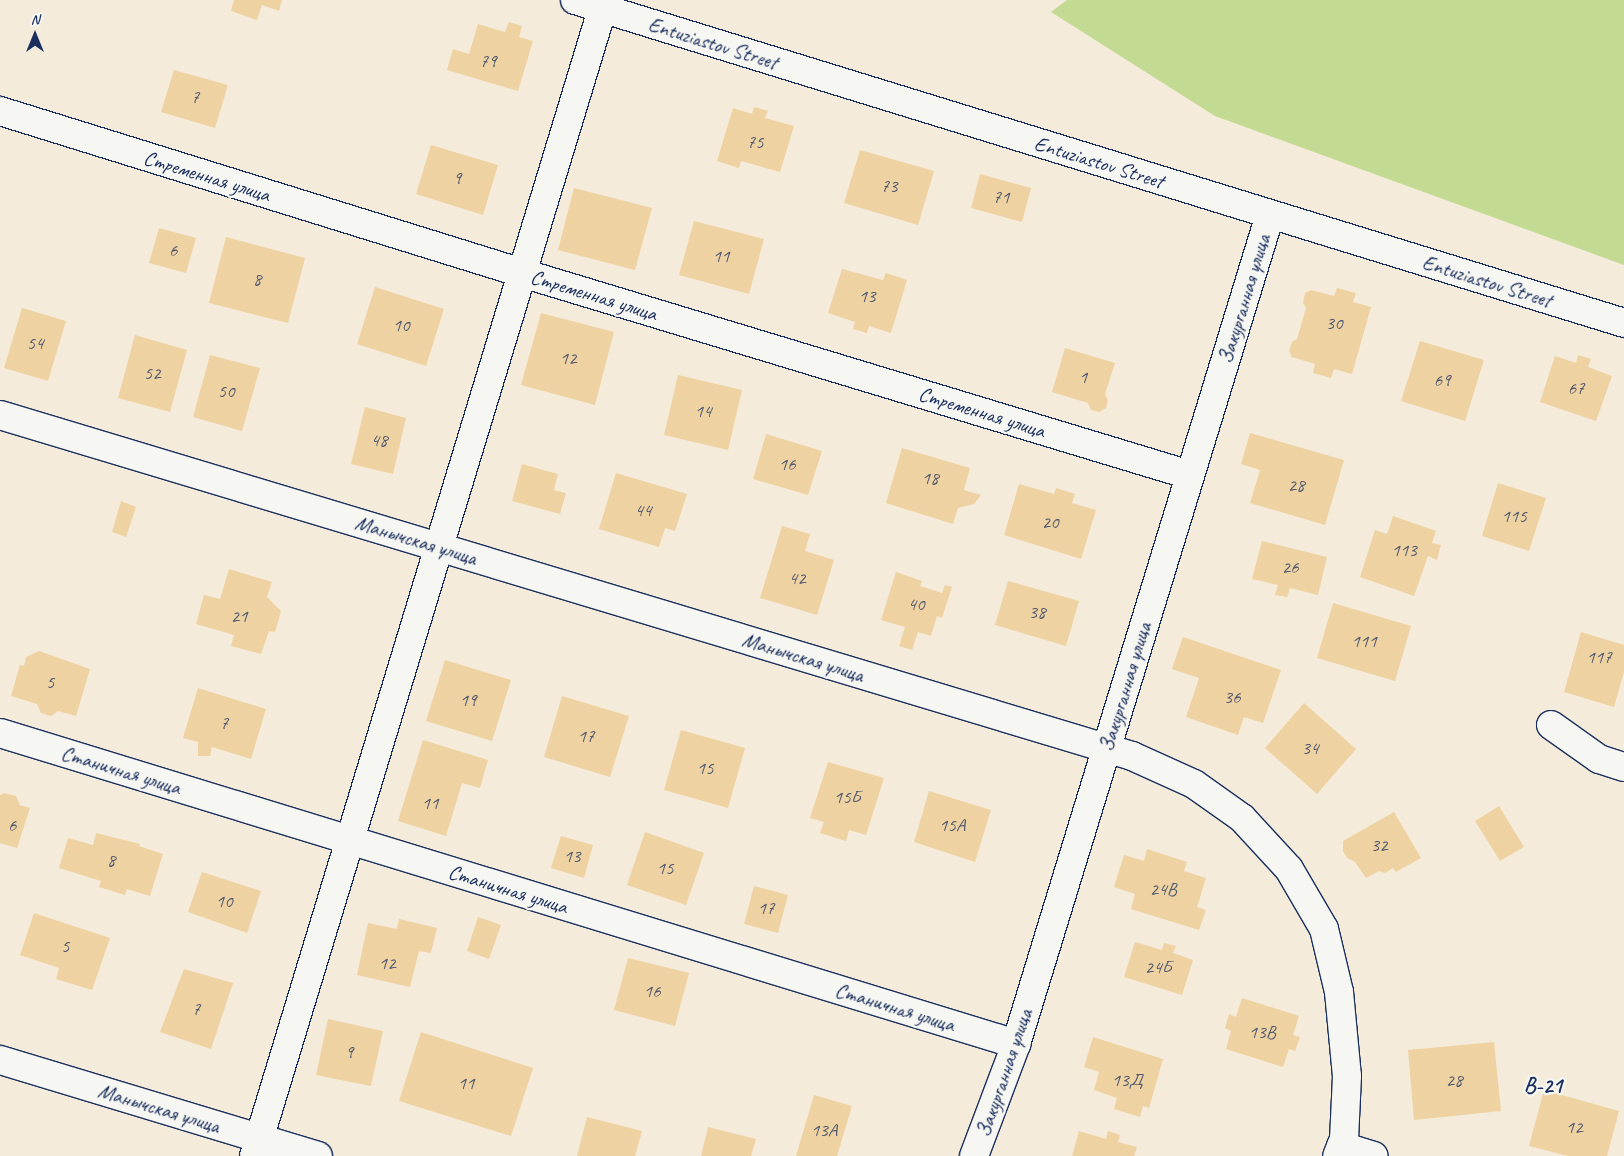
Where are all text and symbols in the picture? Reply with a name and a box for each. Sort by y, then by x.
north arrow [10,10,60,60]
text: N [31,11,39,28]
street label: Entuziastov Street [645,11,781,75]
house number: 79 [479,51,497,73]
house number: 7 [191,87,199,109]
street label: Entuziastov Street [1031,130,1167,194]
house number: 75 [746,132,764,154]
street label: Стременная улица [140,145,274,207]
house number: 9 [453,168,461,190]
house number: 73 [880,176,898,198]
house number: 71 [992,187,1010,209]
street label: Закурганная улица [1212,231,1276,367]
house number: 6 [169,240,177,262]
house number: 11 [712,246,730,268]
street label: Entuziastov Street [1419,249,1555,313]
street label: Стременная улица [527,264,661,326]
house number: 8 [253,269,261,291]
house number: 13 [858,286,876,308]
house number: 30 [1325,313,1343,335]
house number: 10 [392,315,410,337]
house number: 54 [26,333,44,355]
house number: 12 [559,348,577,370]
house number: 52 [143,363,161,385]
house number: 1 [1079,367,1087,389]
house number: 69 [1433,370,1451,392]
house number: 67 [1567,378,1585,400]
house number: 50 [217,381,235,403]
street label: Стременная улица [915,381,1049,443]
house number: 14 [694,401,712,423]
house number: 48 [370,430,388,452]
house number: 16 [778,454,796,476]
house number: 18 [921,468,939,490]
house number: 28 [1287,475,1305,497]
house number: 44 [634,500,652,522]
house number: 115 [1501,506,1527,528]
street label: Манычская улица [352,509,480,571]
house number: 20 [1041,512,1059,534]
house number: 113 [1391,540,1417,562]
house number: 26 [1281,557,1299,579]
house number: 42 [788,568,806,590]
house number: 40 [907,594,925,616]
house number: 38 [1028,602,1046,624]
house number: 21 [230,606,248,628]
street label: Закурганная улица [1093,619,1157,755]
street label: Манычская улица [739,626,867,688]
house number: 111 [1351,631,1377,653]
house number: 117 [1586,647,1612,669]
house number: 5 [46,672,54,694]
house number: 36 [1223,687,1241,709]
house number: 19 [459,690,477,712]
house number: 7 [220,713,228,735]
house number: 17 [577,726,595,748]
house number: 34 [1301,738,1319,760]
street label: Станичная улица [57,740,185,800]
house number: 15 [696,758,714,780]
house number: 15Б [834,787,860,809]
house number: 11 [421,793,439,815]
house number: 6 [8,815,16,837]
house number: 15А [939,815,965,837]
house number: 32 [1370,835,1388,857]
house number: 13 [563,846,581,868]
house number: 8 [107,850,115,872]
house number: 15 [656,858,674,880]
street label: Станичная улица [444,859,572,919]
house number: 24В [1150,879,1176,901]
house number: 10 [215,891,233,913]
house number: 17 [757,898,775,920]
house number: 5 [61,936,69,958]
house number: 12 [378,953,396,975]
house number: 24Б [1145,957,1171,979]
street label: Станичная улица [831,977,959,1037]
house number: 16 [643,981,661,1003]
house number: 7 [192,999,200,1021]
street label: Закурганная улица [970,1005,1038,1141]
house number: 13В [1249,1022,1275,1044]
house number: 9 [345,1042,353,1064]
house number: 13Д [1112,1070,1142,1092]
house number: 28 [1445,1070,1463,1092]
house number: 11 [457,1073,475,1095]
district label: В-21 [1524,1074,1562,1100]
street label: Манычская улица [95,1077,223,1139]
house number: 12 [1565,1117,1583,1139]
house number: 13А [811,1120,837,1142]

